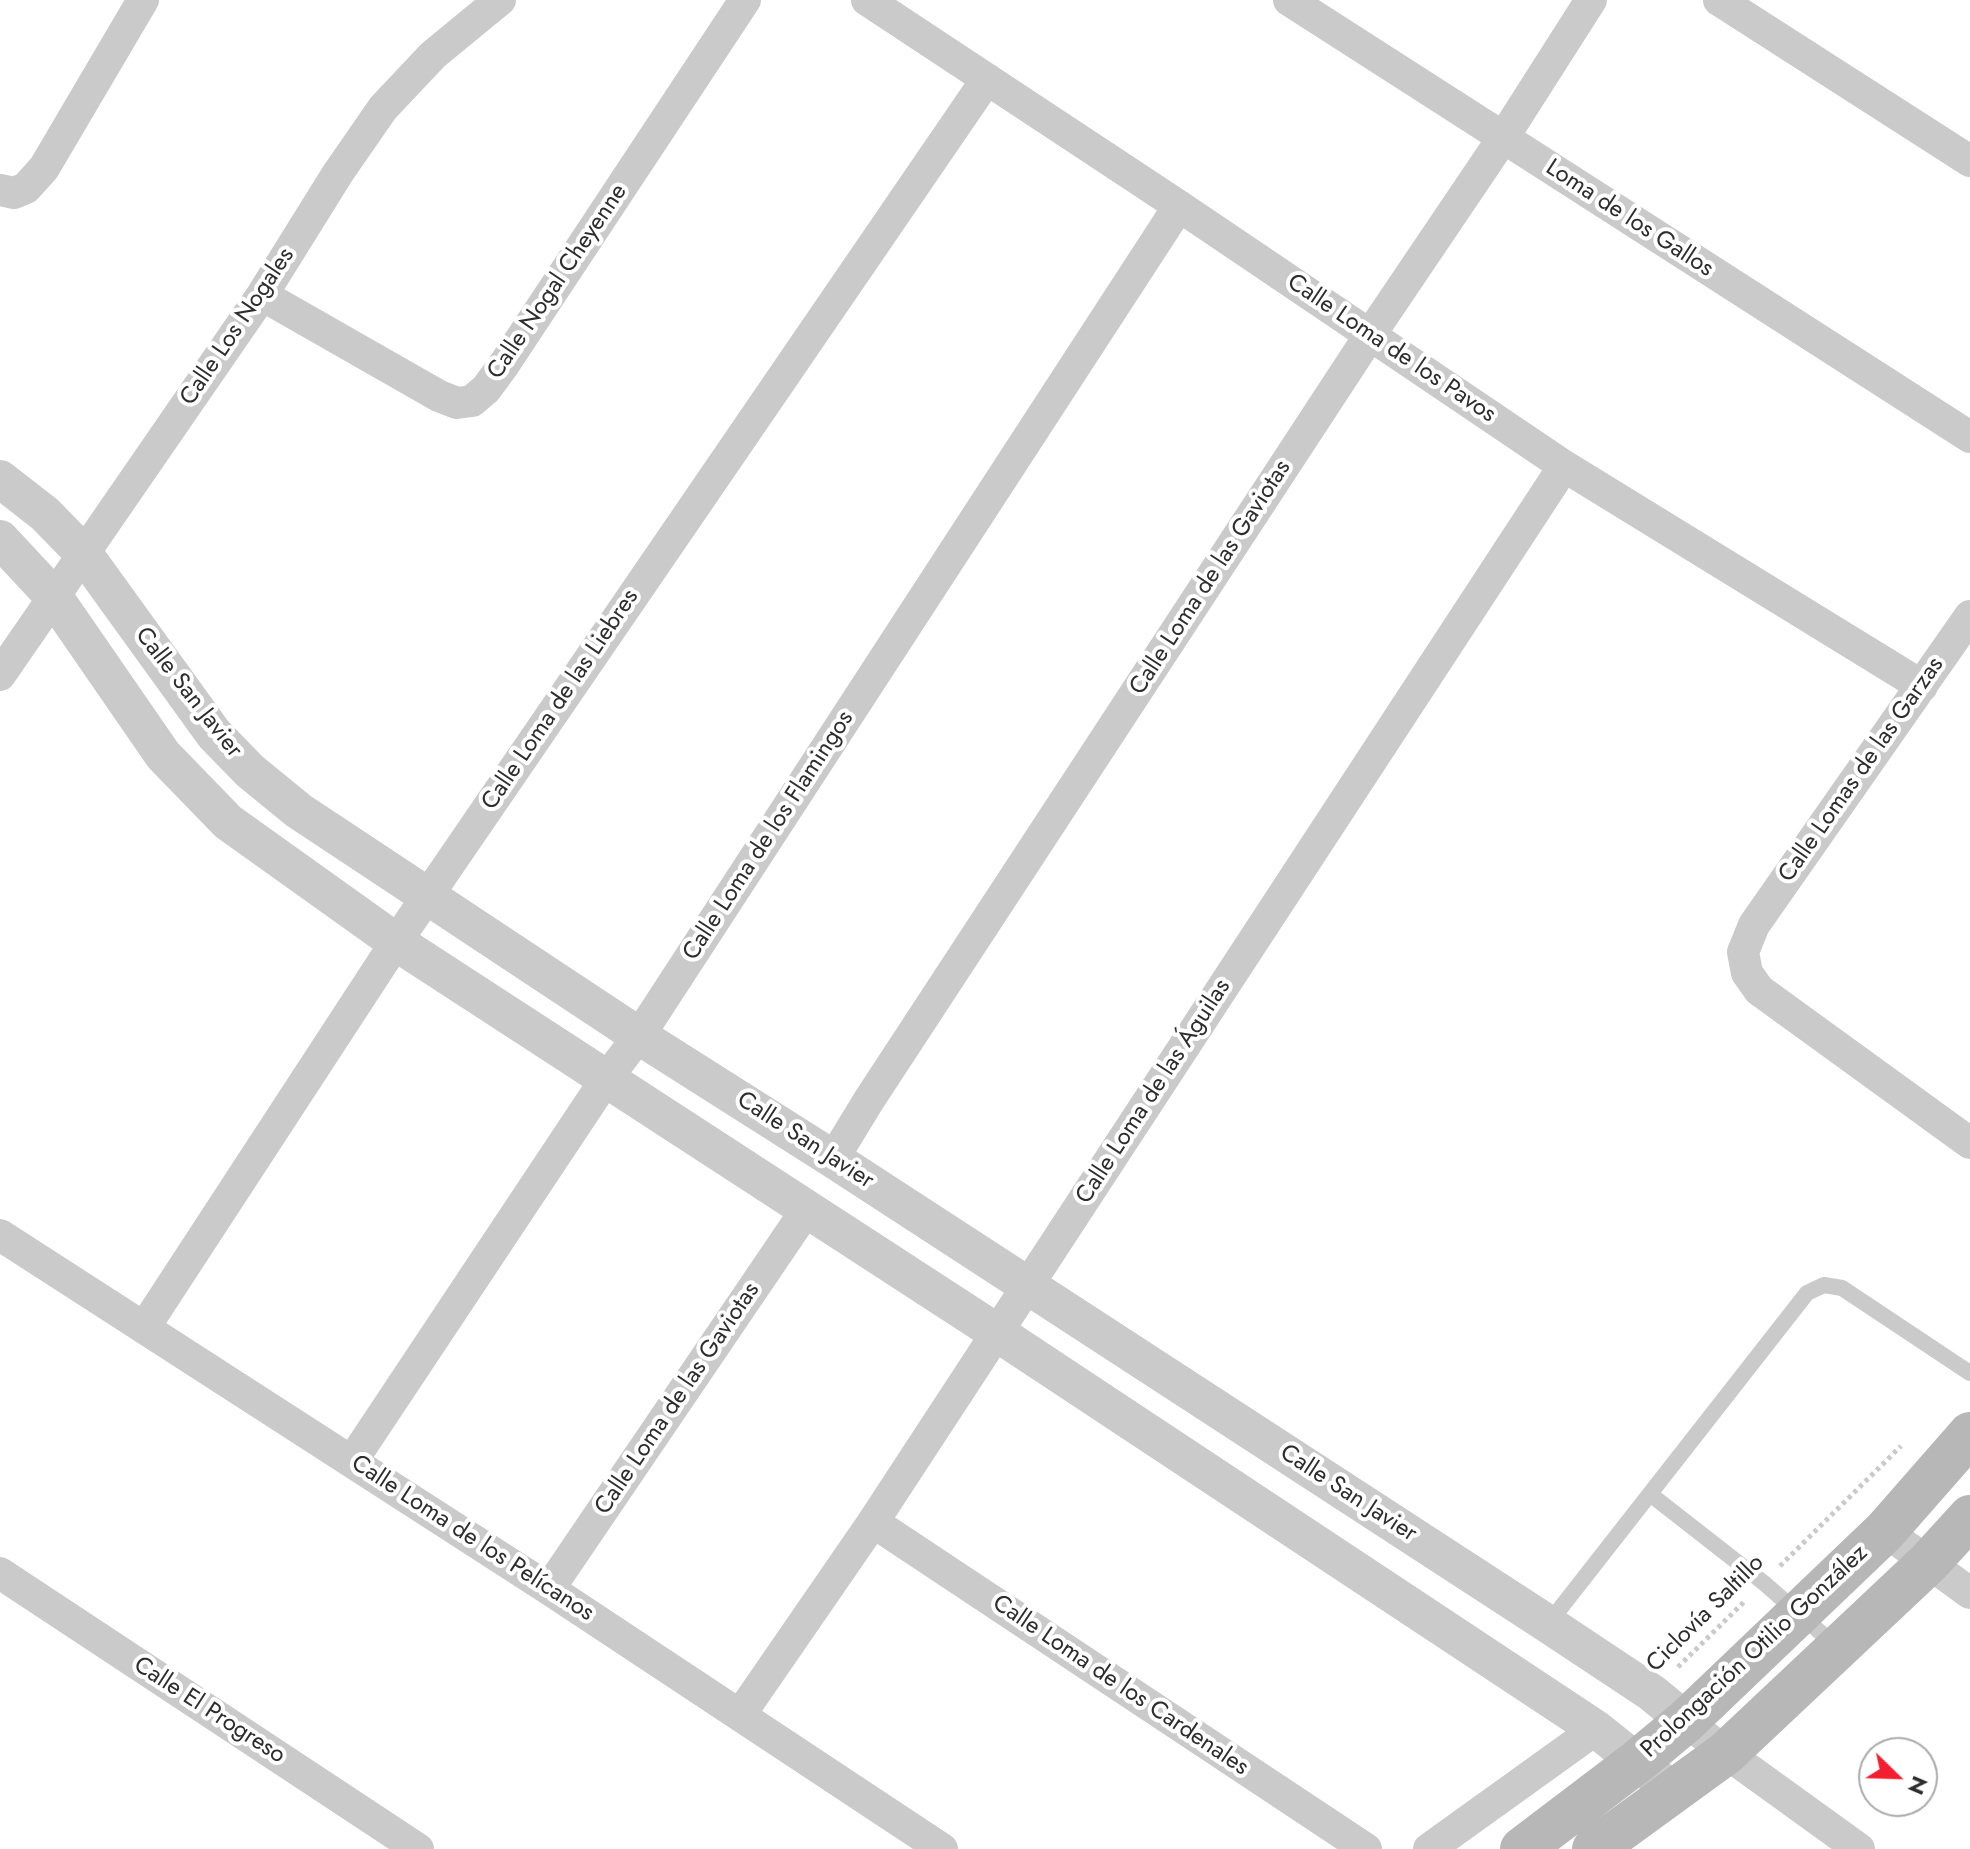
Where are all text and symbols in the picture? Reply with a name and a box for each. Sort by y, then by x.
street label: Loma de los Gallos [1540,154,1718,284]
street label: Calle Nogal Cheyenne [482,179,634,385]
street label: Calle Los Nogales [175,243,301,411]
street label: Calle Loma de los Pavos [1281,268,1501,430]
street label: Calle Loma de las Gaviotas [1124,455,1298,701]
street label: Calle Loma de las Liebres [476,584,646,816]
street label: Calle San Javier [128,622,248,764]
street label: Calle Lomas de las Garzas [1773,652,1951,888]
street label: Calle Loma de los Flamingos [677,706,861,966]
street label: Calle Loma de las Águilas [1071,974,1237,1210]
street label: Calle San Javier [731,1086,879,1196]
street label: Calle Loma de las Gaviotas [589,1277,767,1521]
street label: Calle San Javier [1274,1439,1422,1549]
street label: Calle Loma de los Pelícanos [345,1450,599,1628]
street label: Prolongación Otilio González [1636,1539,1874,1765]
street label: Ciclovía Saltillo [1641,1549,1771,1679]
street label: Calle Loma de los Cardenales [986,1589,1254,1783]
street label: Calle El Progreso [128,1651,290,1771]
north arrow [1858,1737,1938,1817]
text: N [1900,1771,1936,1800]

